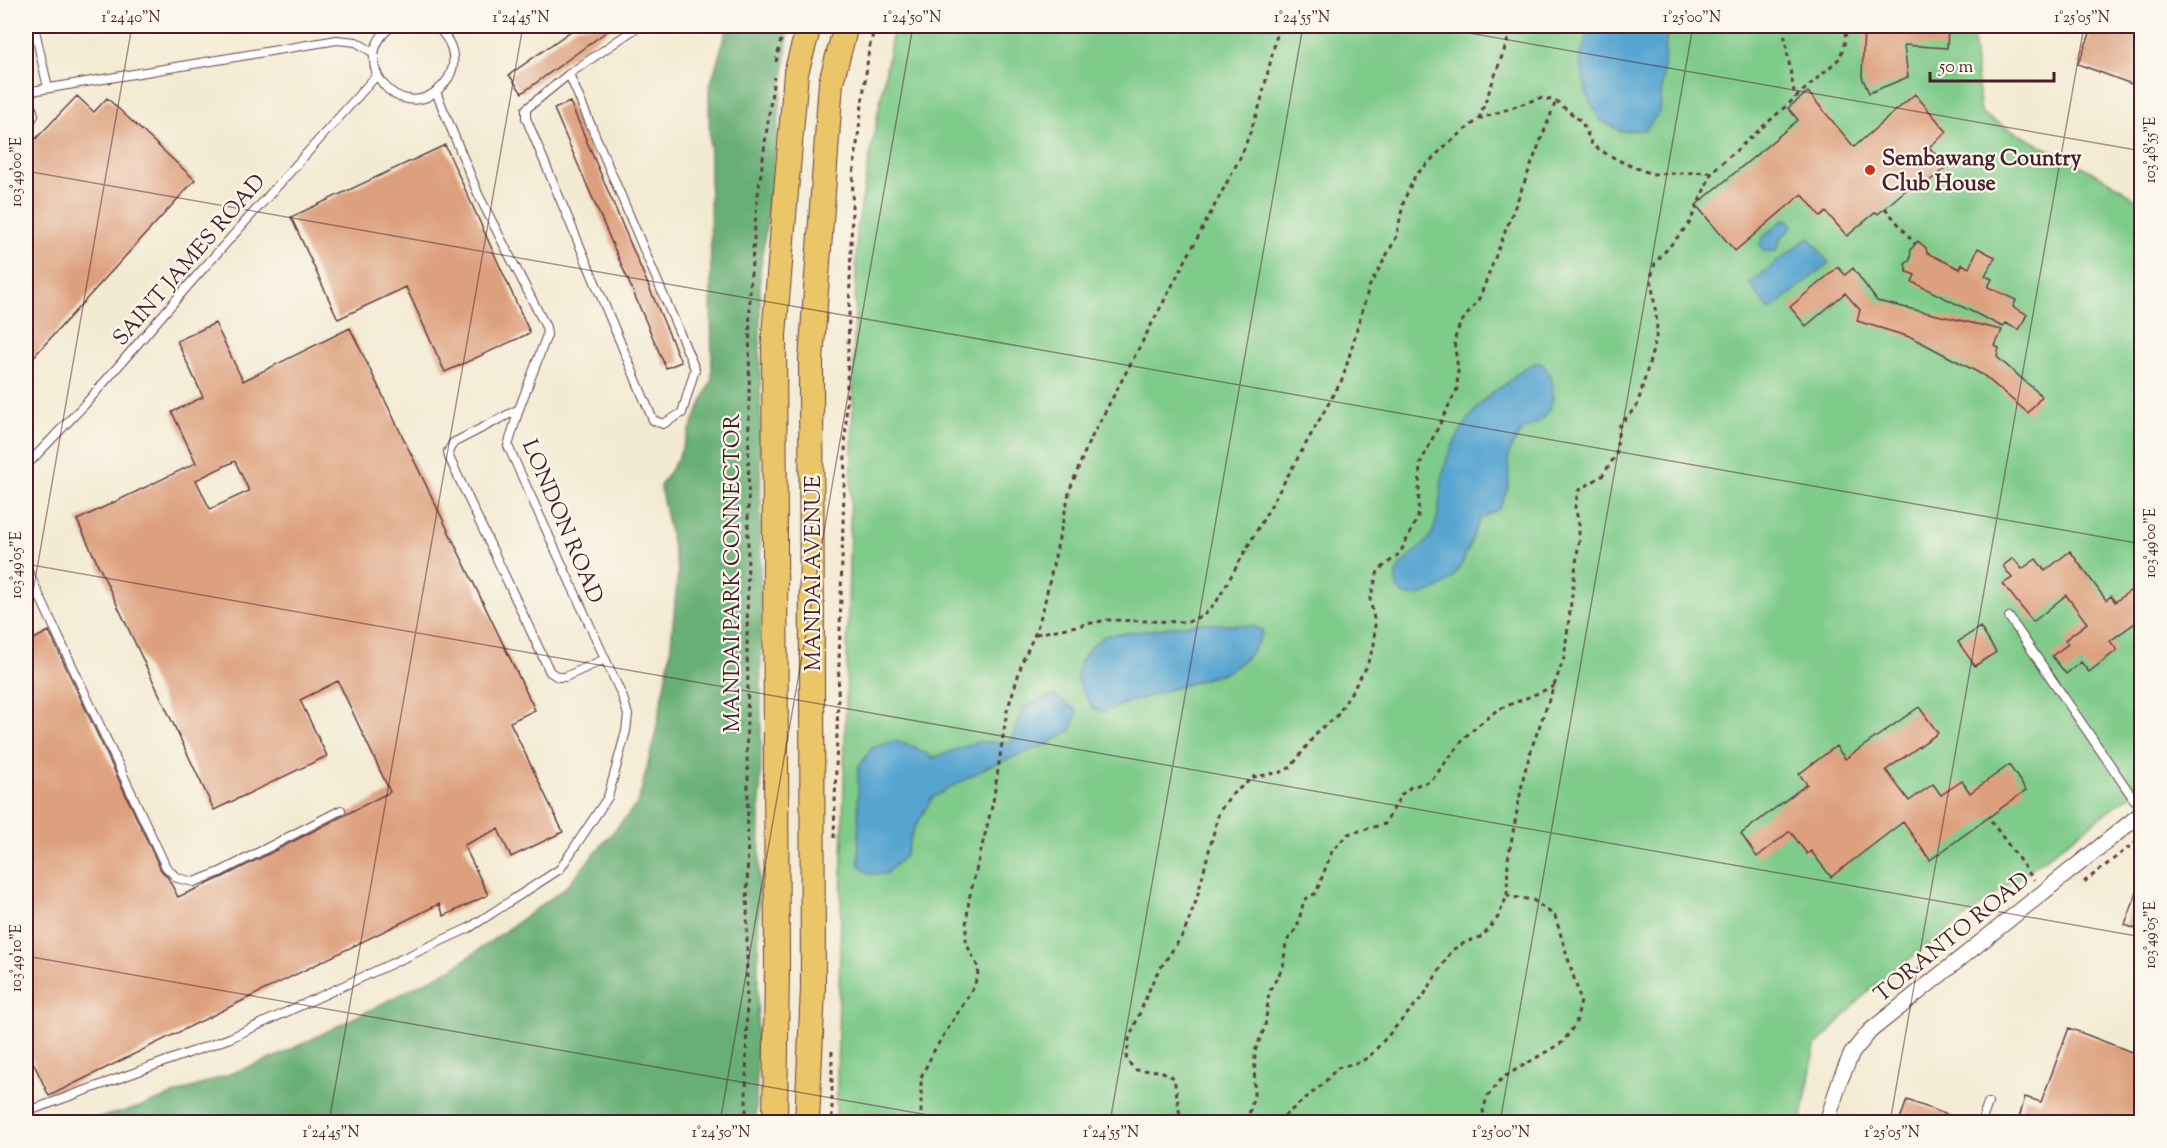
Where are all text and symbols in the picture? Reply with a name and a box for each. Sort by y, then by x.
text: 1°24'40"N [101,8,161,29]
text: 1°24'45"N [493,8,549,29]
text: 1°24'50"N [883,8,941,29]
text: 1°24'55"N [1274,8,1330,29]
text: 1°25'00"N [1663,8,1721,29]
text: 1°25'05"N [2054,8,2110,29]
scale bar [1930,45,2054,83]
text: 50 m [1938,55,1974,81]
text: 103°48'55"E [2141,117,2162,183]
text: 103°49'00"E [7,137,28,207]
place label: Sembawang Country Club House [1882,144,2081,201]
marker: Sembawang Country Club House [1863,163,1877,177]
street label: SAINT JAMES ROAD [106,168,274,354]
street label: MANDAI PARK CONNECTOR [718,413,750,732]
street label: LONDON ROAD [512,435,610,609]
street label: MANDAI AVENUE [799,475,831,671]
text: 103°49'00"E [2141,508,2162,578]
text: 103°49'05"E [7,531,28,599]
street label: TORANTO ROAD [1868,865,2038,1011]
text: 103°49'05"E [2141,901,2162,969]
text: 103°49'10"E [7,924,28,992]
text: 1°24'45"N [303,1123,359,1144]
text: 1°24'50"N [692,1123,750,1144]
text: 1°24'55"N [1083,1123,1139,1144]
text: 1°25'00"N [1472,1123,1530,1144]
text: 1°25'05"N [1864,1123,1920,1144]

